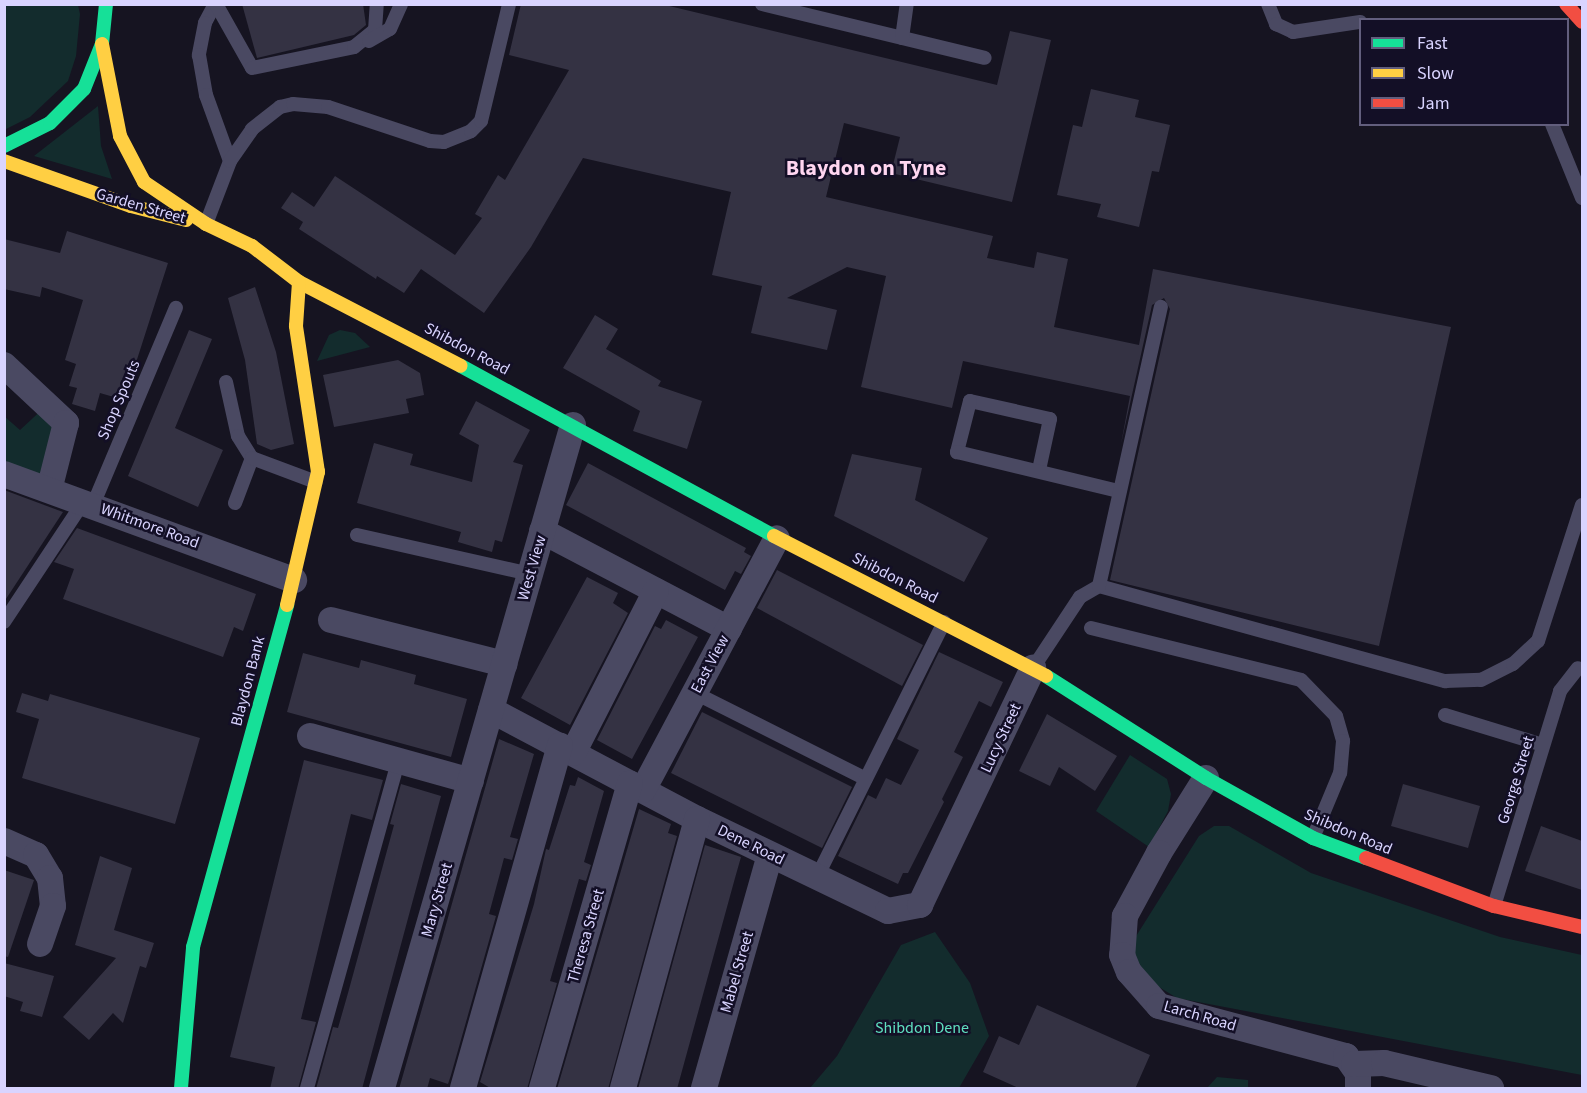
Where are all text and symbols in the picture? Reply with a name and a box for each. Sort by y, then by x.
legend [1359,18,1569,126]
text: Fast [1417,31,1448,56]
text: Slow [1417,61,1454,86]
text: Jam [1417,91,1450,116]
district label: Blaydon on Tyne [786,156,946,182]
street label: Garden Street [94,184,188,228]
street label: Shibdon Road [421,318,513,380]
street label: Shop Spouts [94,357,144,443]
street label: Whitmore Road [98,499,202,553]
street label: West View [514,533,550,603]
street label: Shibdon Road [849,548,941,608]
street label: East View [687,632,733,696]
street label: Blaydon Bank [227,634,269,728]
street label: Lucy Street [977,700,1025,776]
street label: George Street [1494,734,1538,826]
street label: Shibdon Road [1301,805,1395,859]
street label: Dene Road [714,821,788,869]
street label: Mary Street [417,861,457,939]
street label: Theresa Street [563,887,609,985]
street label: Mabel Street [716,929,758,1015]
street label: Larch Road [1161,996,1239,1036]
park label: Shibdon Dene [875,1018,969,1038]

